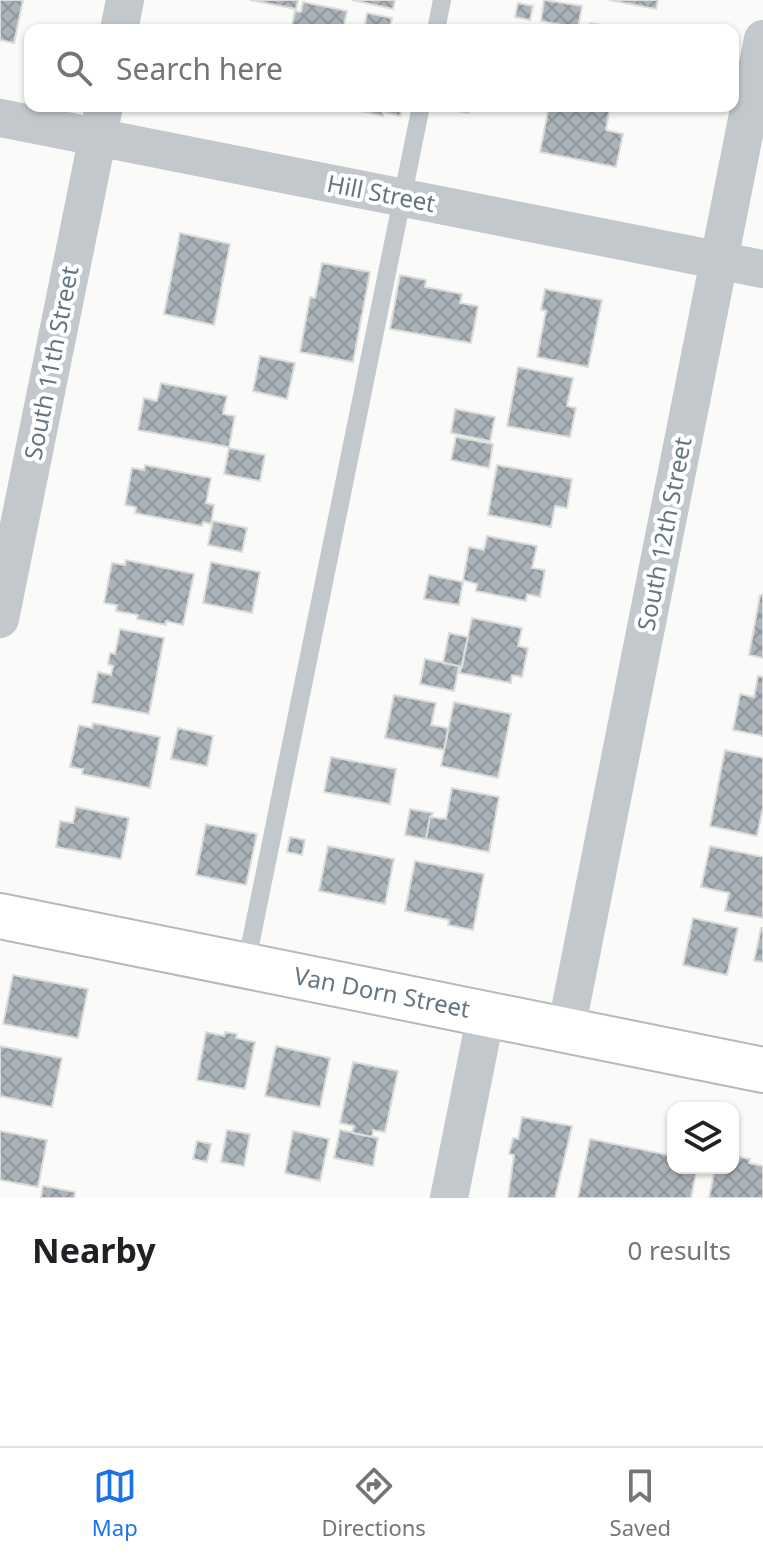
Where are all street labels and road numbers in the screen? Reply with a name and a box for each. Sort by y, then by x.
street label: Hill Street [324,166,439,219]
street label: South 11th Street [16,263,86,462]
street label: South 12th Street [629,434,699,633]
street label: Van Dorn Street [292,958,473,1025]

